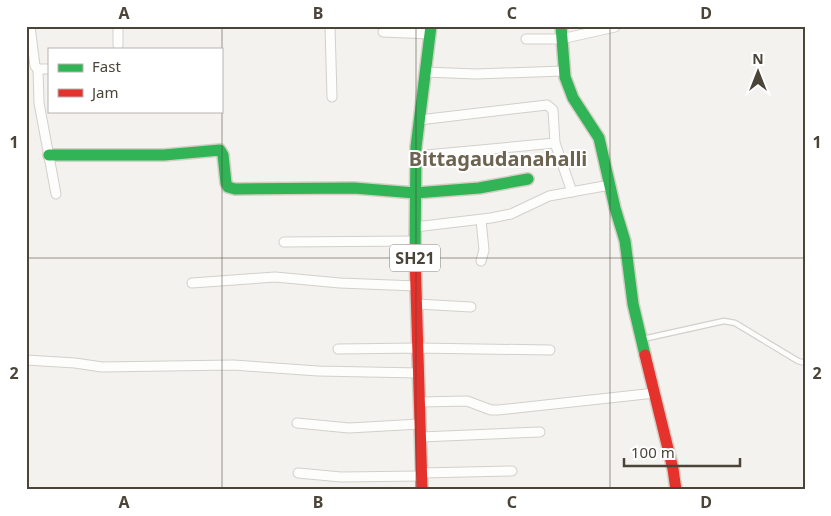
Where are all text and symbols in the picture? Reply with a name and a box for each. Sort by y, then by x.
text: A [118,2,130,24]
text: B [313,2,323,24]
text: C [507,2,517,24]
text: D [700,2,712,24]
legend [48,48,222,112]
north arrow [734,48,784,98]
text: N [752,49,764,68]
text: Fast [92,56,121,76]
text: Jam [90,82,119,102]
text: 1 [9,131,19,153]
text: 1 [812,131,822,153]
district label: Bittagaudanahalli [409,145,587,172]
road number: SH21 [390,244,440,272]
text: 2 [9,362,19,384]
text: 2 [812,362,822,384]
scale bar [624,436,740,468]
text: 100 m [631,442,675,462]
text: A [118,491,130,513]
text: B [313,491,323,513]
text: C [507,491,517,513]
text: D [700,491,712,513]

